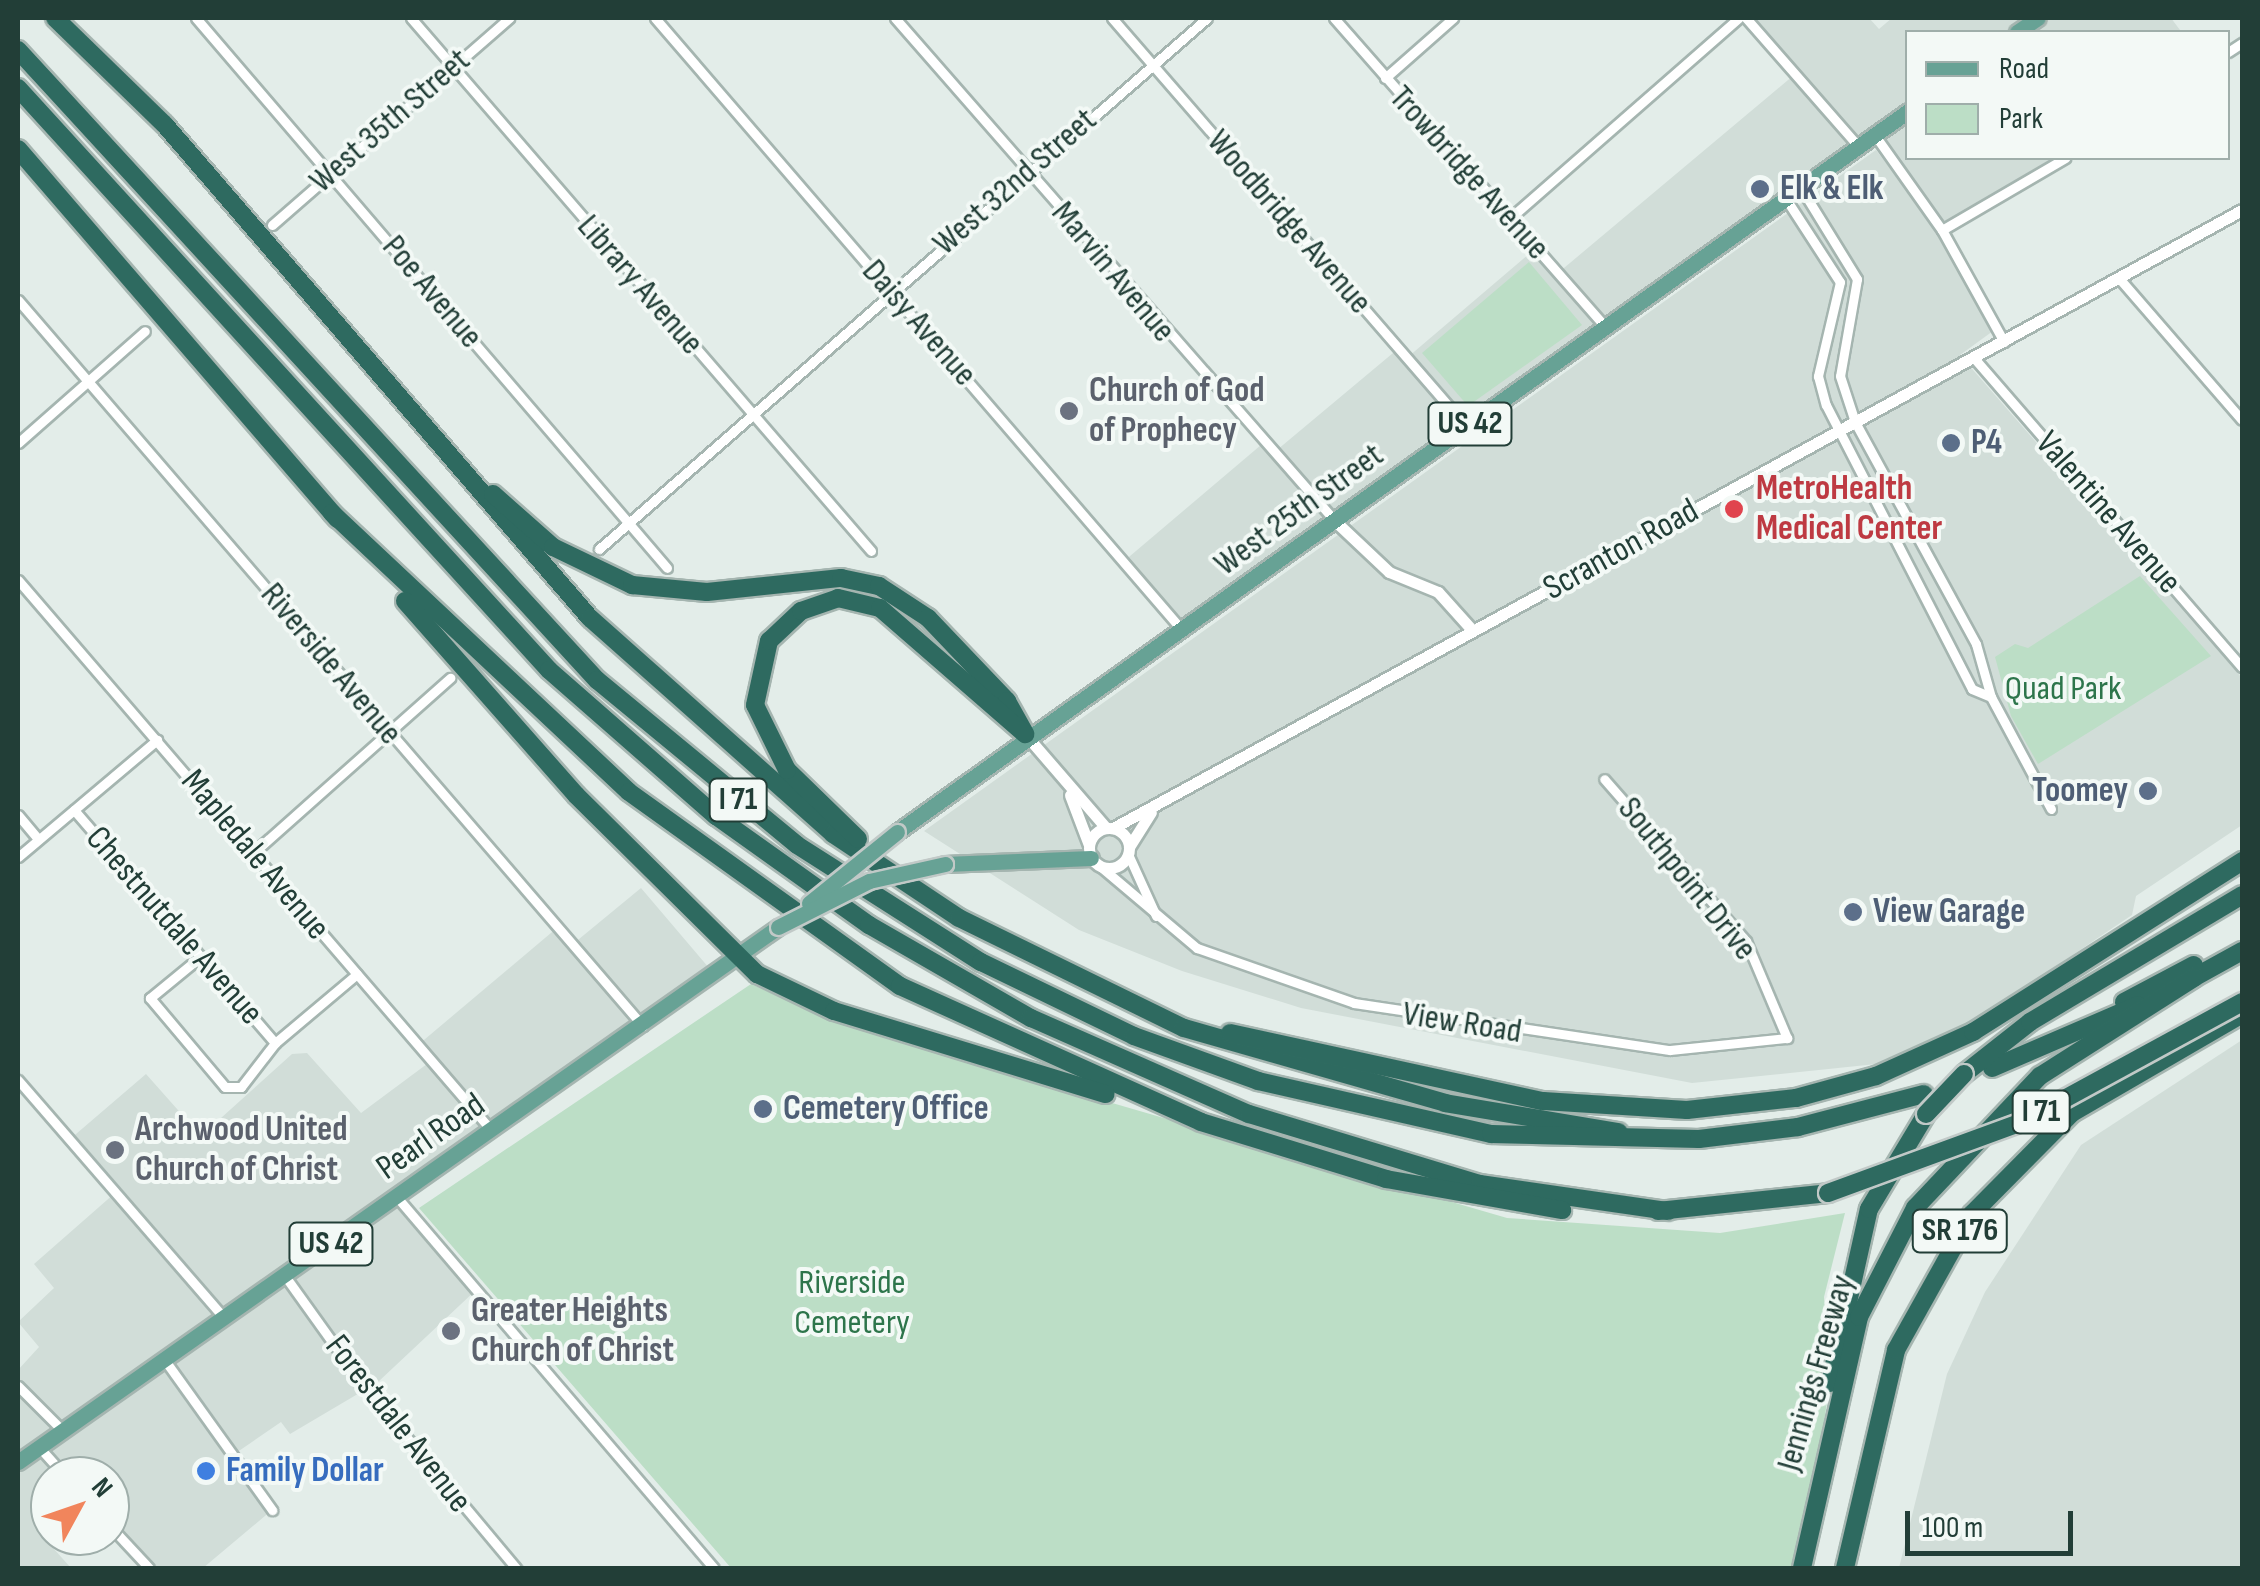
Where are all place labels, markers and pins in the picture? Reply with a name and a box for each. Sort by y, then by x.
place label: Elk & Elk [1780,168,1884,210]
marker: Elk & Elk [1749,178,1771,200]
place label: Church of God of Prophecy [1089,370,1265,452]
marker: Church of God of Prophecy [1058,400,1080,422]
place label: P4 [1971,422,2002,464]
marker: P4 [1940,432,1962,454]
place label: MetroHealth Medical Center [1756,468,1942,550]
marker: MetroHealth Medical Center [1721,496,1747,522]
place label: Toomey [2032,770,2128,812]
marker: Toomey [2137,780,2159,802]
place label: View Garage [1873,891,2025,933]
marker: View Garage [1842,901,1864,923]
place label: Cemetery Office [783,1088,989,1130]
marker: Cemetery Office [752,1098,774,1120]
place label: Archwood United Church of Christ [135,1109,348,1191]
marker: Archwood United Church of Christ [104,1139,126,1161]
place label: Greater Heights Church of Christ [471,1290,674,1372]
marker: Greater Heights Church of Christ [440,1320,462,1342]
place label: Family Dollar [226,1450,384,1492]
marker: Family Dollar [195,1460,217,1482]

